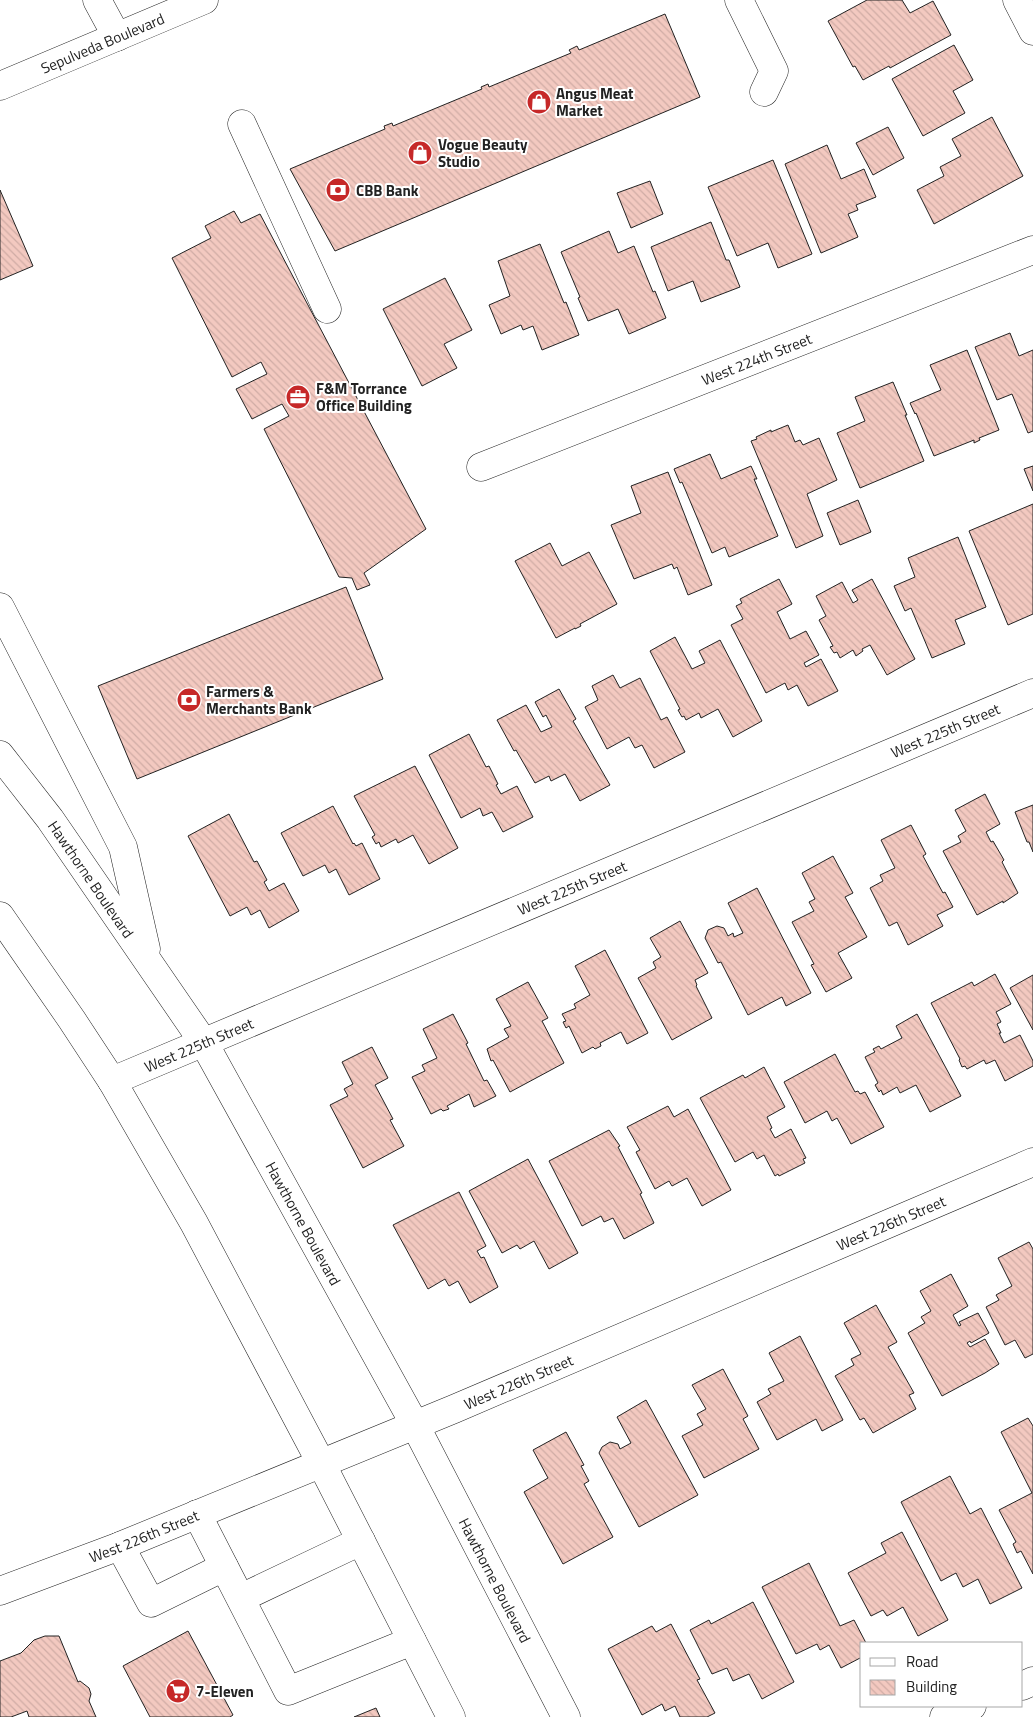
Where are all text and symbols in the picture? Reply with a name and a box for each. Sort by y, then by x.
street label: Sepulveda Boulevard [37,7,168,79]
place label: Angus Meat Market [556,82,634,122]
shop icon: Angus Meat Market [526,89,552,115]
place label: Vogue Beauty Studio [438,133,528,173]
shop icon: Vogue Beauty Studio [407,140,433,166]
bank icon: CBB Bank [325,177,351,203]
place label: CBB Bank [356,179,419,202]
street label: West 224th Street [698,326,816,391]
place label: F&M Torrance Office Building [316,377,412,417]
office icon: F&M Torrance Office Building [285,384,311,410]
place label: Farmers & Merchants Bank [206,680,312,720]
bank icon: Farmers & Merchants Bank [176,687,202,713]
street label: West 225th Street [887,697,1004,763]
street label: Hawthorne Boulevard [43,816,140,942]
street label: West 225th Street [514,854,631,921]
street label: West 225th Street [140,1011,258,1078]
street label: Hawthorne Boulevard [260,1157,347,1289]
street label: West 226th Street [833,1189,950,1256]
street label: West 226th Street [460,1348,577,1415]
street label: West 226th Street [86,1503,203,1568]
street label: Hawthorne Boulevard [453,1513,537,1647]
legend [860,1642,1023,1707]
text: Road [906,1650,938,1673]
text: Building [906,1675,957,1698]
supermarket icon: 7-Eleven [165,1678,191,1704]
place label: 7-Eleven [196,1680,254,1703]

